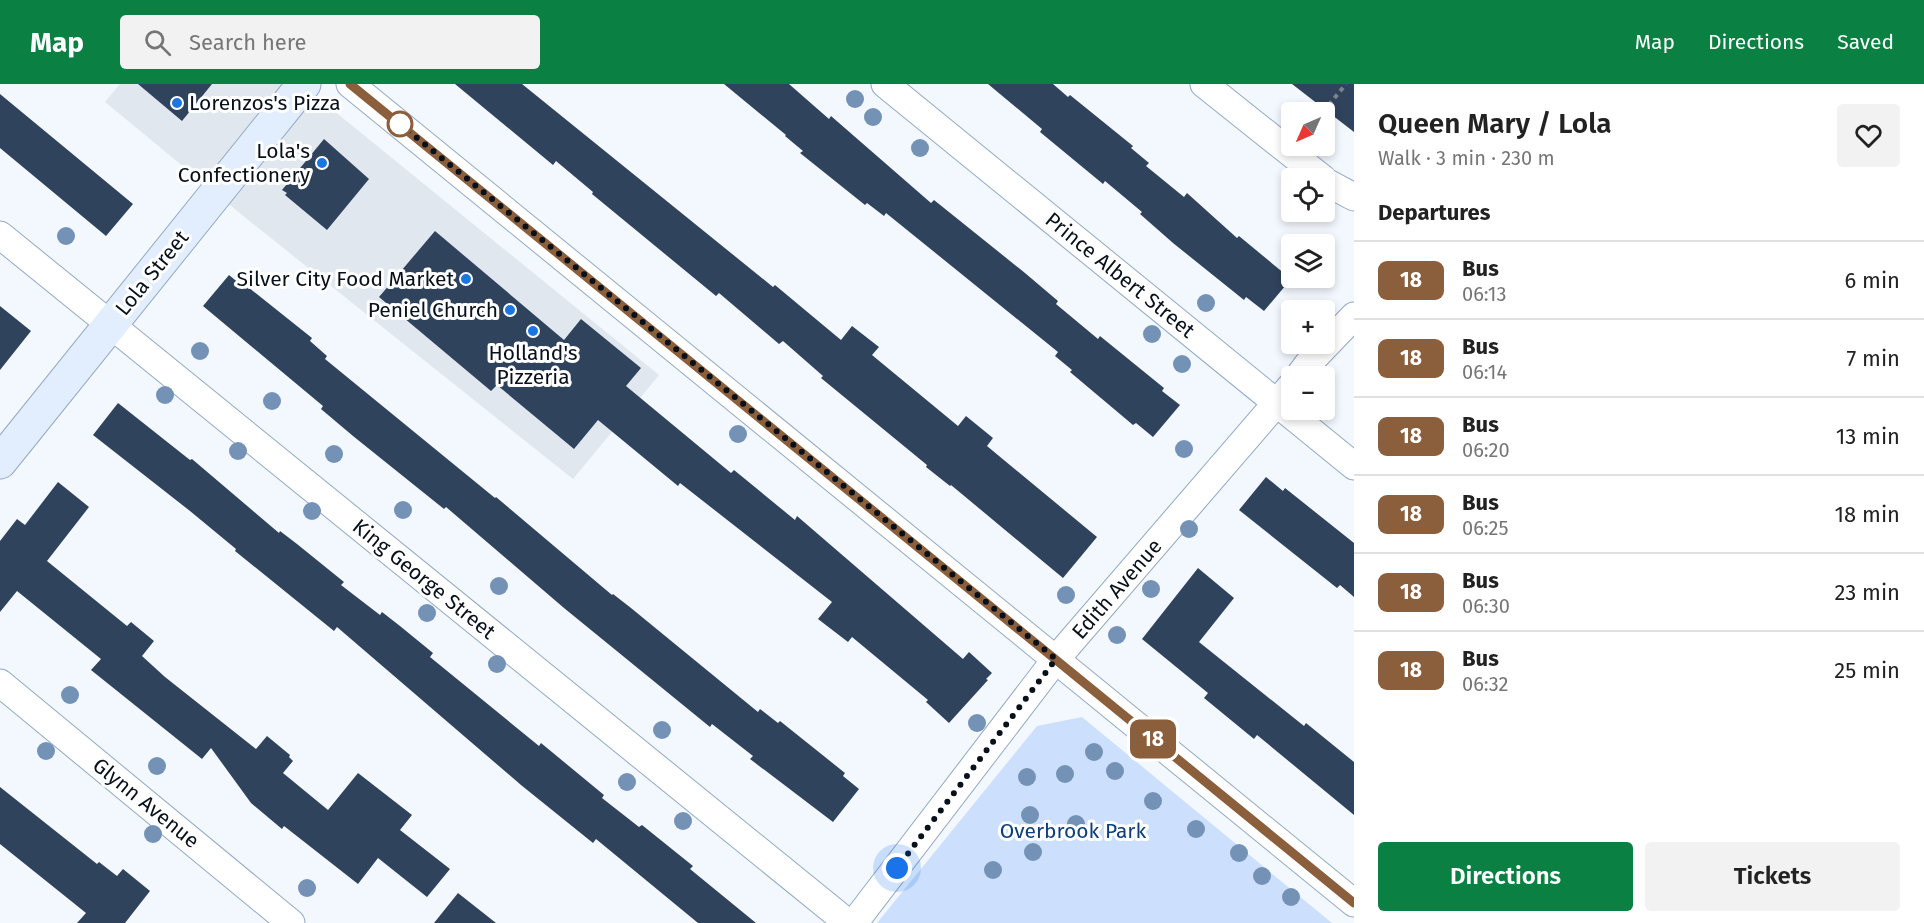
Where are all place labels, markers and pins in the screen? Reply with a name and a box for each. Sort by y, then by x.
place label: Lorenzos's Pizza [189,90,341,116]
marker: Lorenzos's Pizza [170,96,184,110]
unlabelled marker [387,111,413,137]
place label: Lola's Confectionery [178,138,311,188]
marker: Lola's Confectionery [315,156,329,170]
place label: Silver City Food Market [237,266,454,292]
marker: Silver City Food Market [459,272,473,286]
place label: Peniel Church [368,297,498,323]
marker: Peniel Church [503,303,517,317]
marker: Holland's Pizzeria [526,324,540,338]
place label: Holland's Pizzeria [488,340,578,390]

